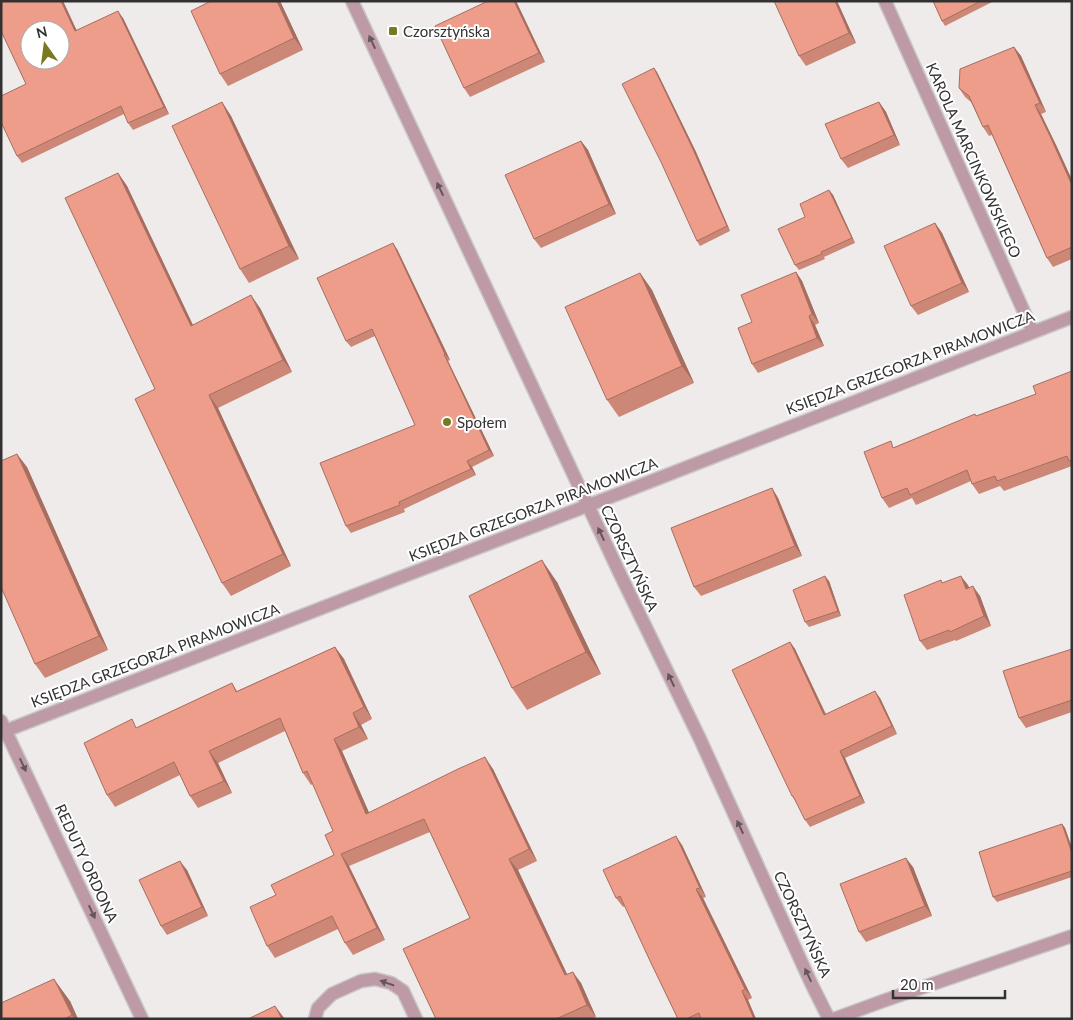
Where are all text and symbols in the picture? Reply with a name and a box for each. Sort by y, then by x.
north arrow [20,20,70,70]
text: N [34,22,49,41]
place label: Czorsztyńska [403,22,490,40]
marker: Czorsztyńska [387,25,399,37]
one-way arrow [367,34,376,49]
street label: KAROLA MARCINKOWSKIEGO [923,60,1025,260]
one-way arrow [435,182,443,196]
street label: KSIĘDZA GRZEGORZA PIRAMOWICZA [783,306,1038,418]
place label: Społem [457,413,507,431]
marker: Społem [441,416,453,428]
street label: KSIĘDZA GRZEGORZA PIRAMOWICZA [406,453,661,565]
street label: CZORSZTYŃSKA [597,502,663,615]
one-way arrow [596,527,604,541]
street label: KSIĘDZA GRZEGORZA PIRAMOWICZA [28,599,283,711]
one-way arrow [667,673,675,687]
one-way arrow [19,758,27,772]
street label: REDUTY ORDONA [52,801,123,926]
one-way arrow [736,820,744,834]
street label: CZORSZTYŃSKA [770,868,836,981]
one-way arrow [88,905,96,919]
one-way arrow [803,968,811,982]
scale bar [893,968,1006,1000]
text: 20 m [900,975,934,993]
one-way arrow [379,979,394,987]

